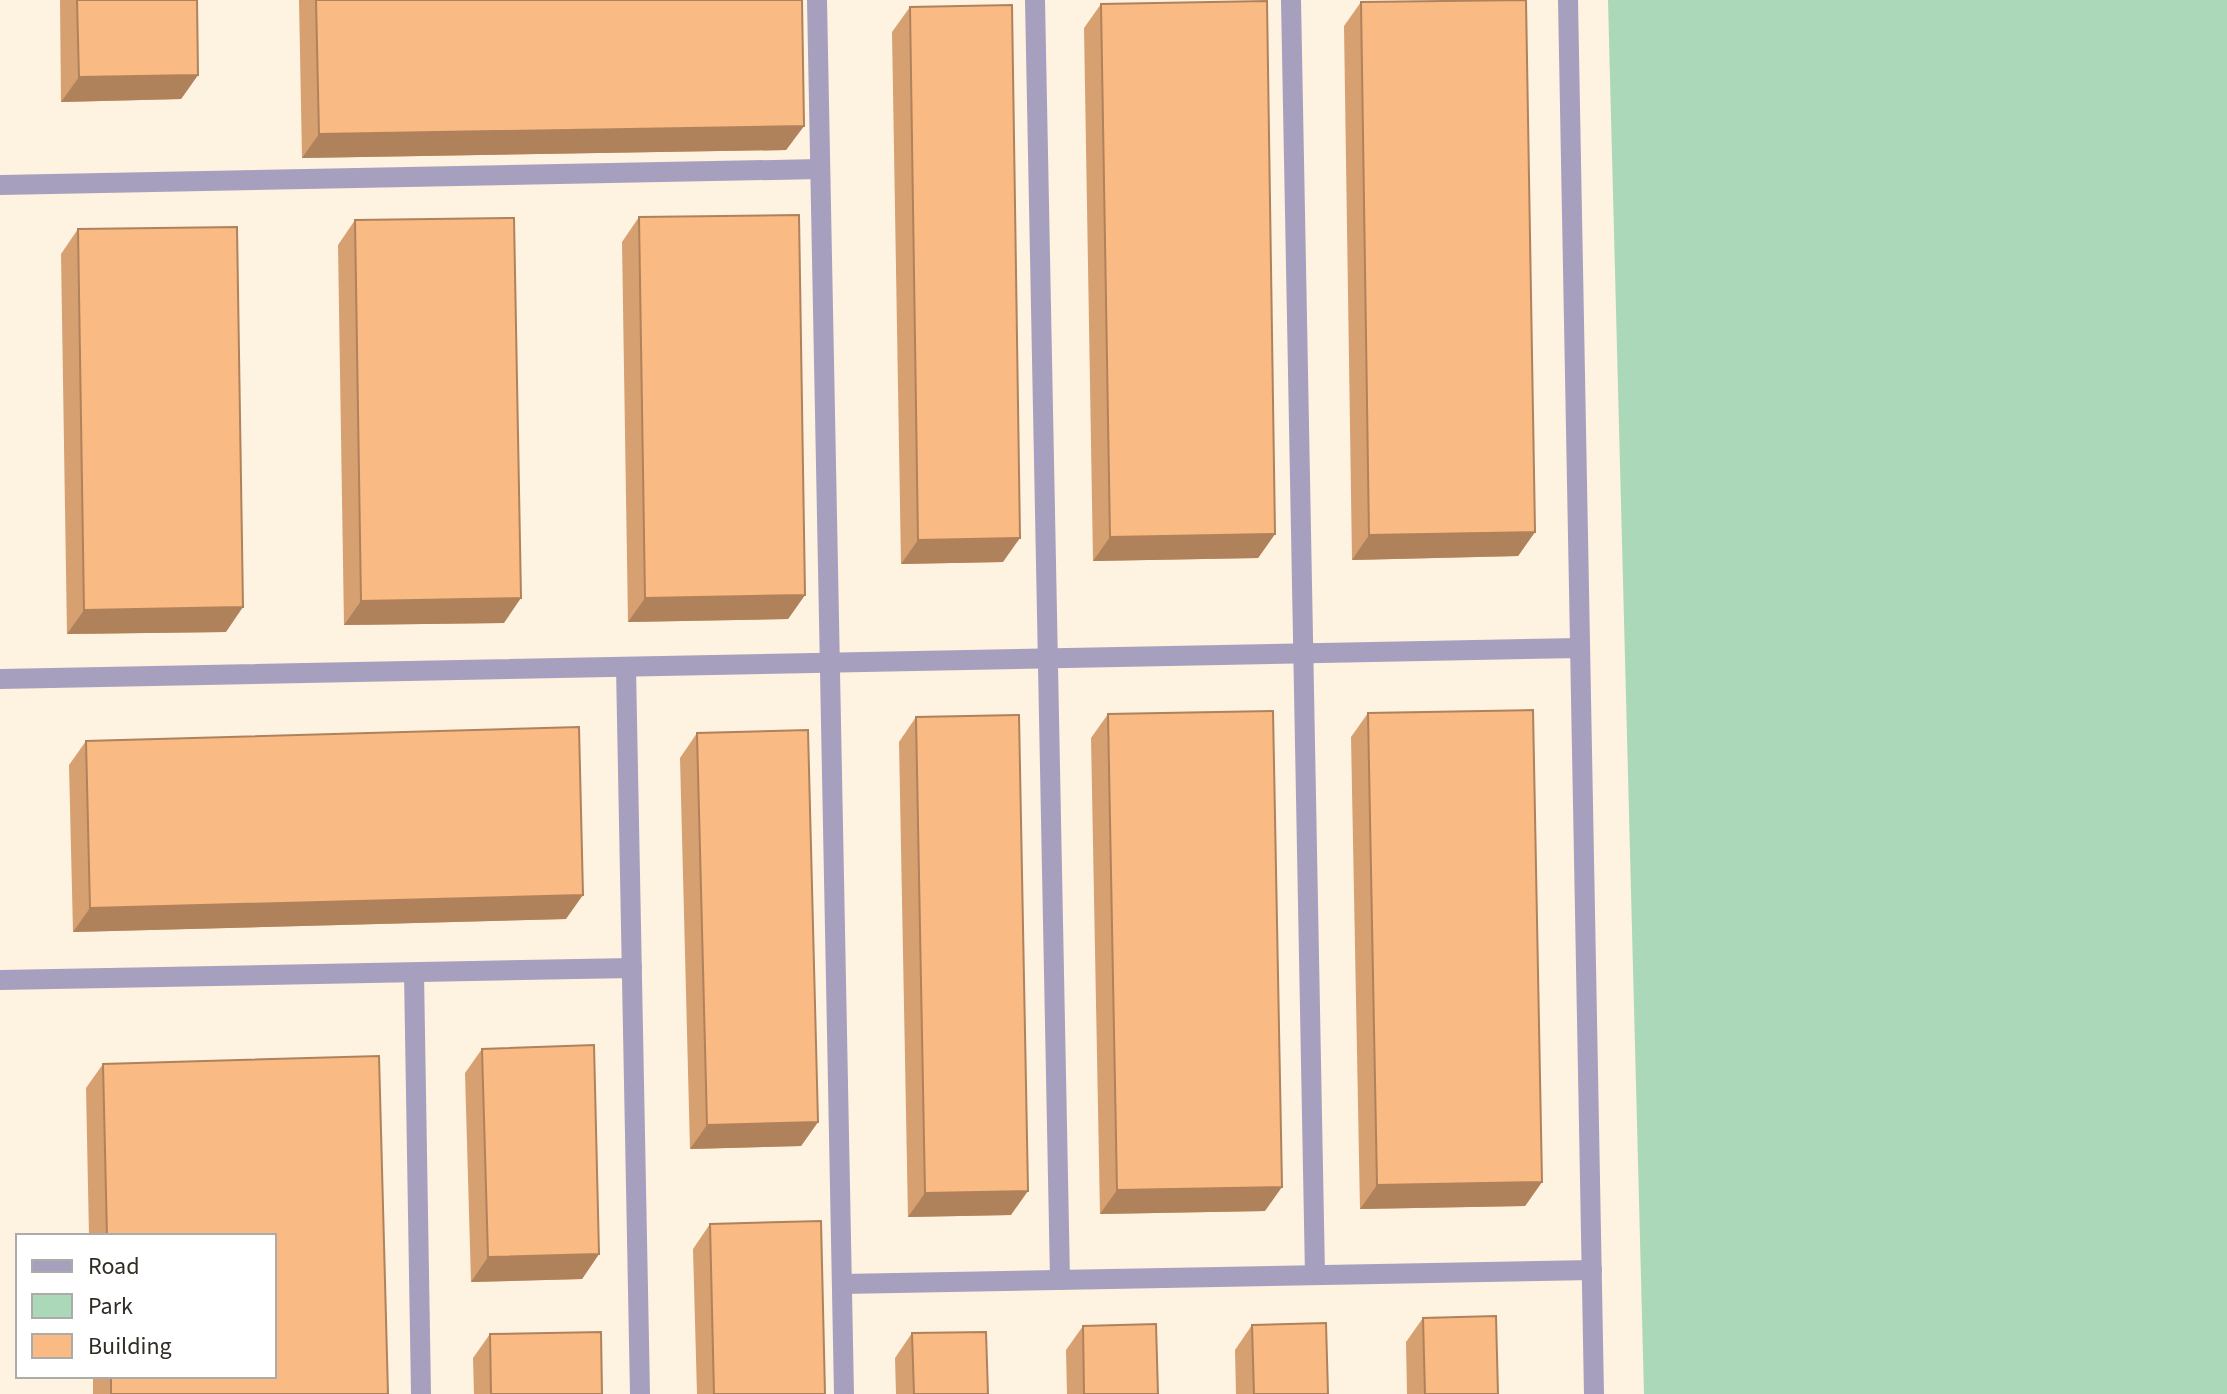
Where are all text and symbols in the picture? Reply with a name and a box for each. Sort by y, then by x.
legend [16,1234,276,1378]
text: Road [88,1249,140,1284]
text: Park [88,1289,133,1324]
text: Building [88,1329,172,1364]

